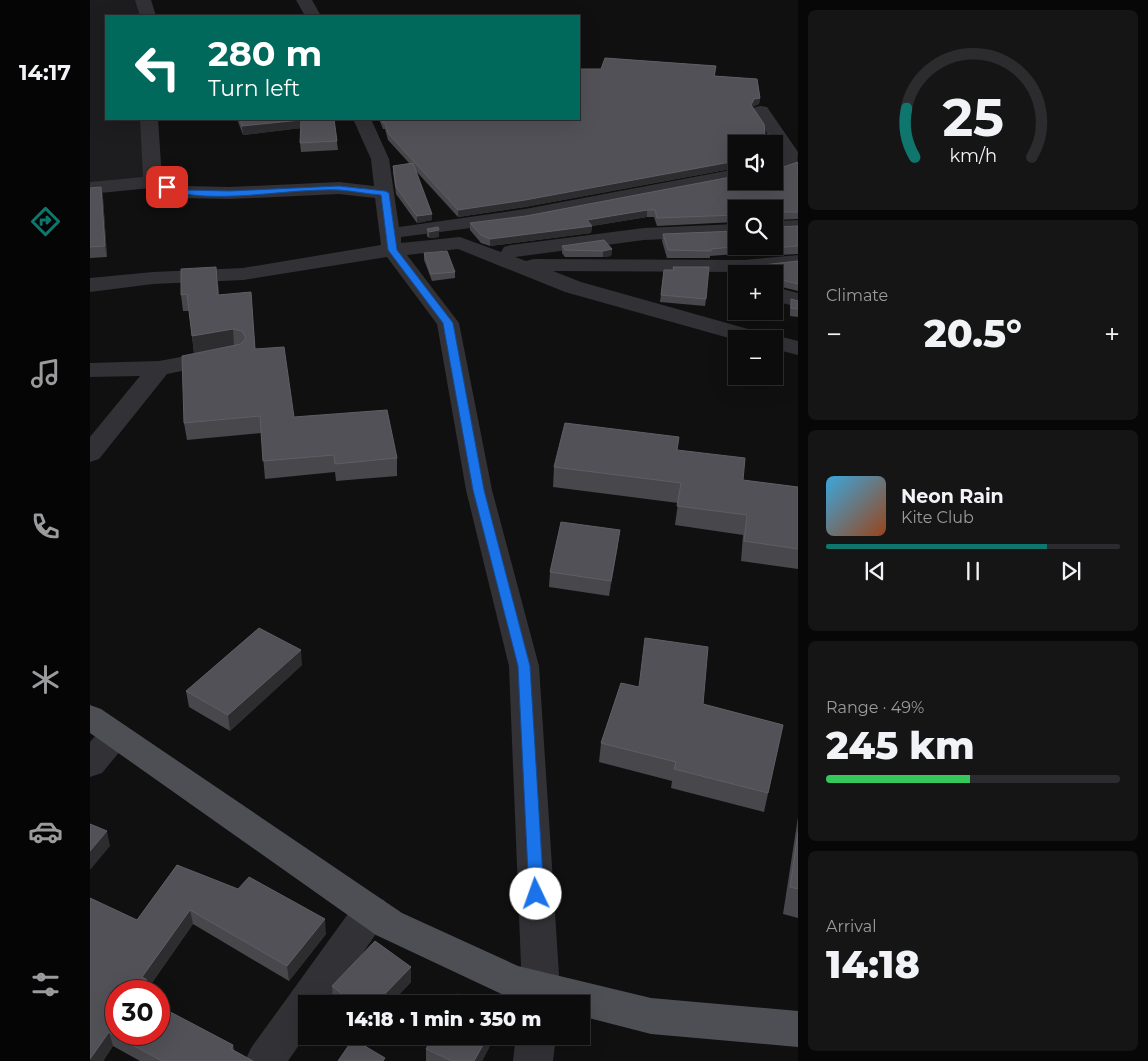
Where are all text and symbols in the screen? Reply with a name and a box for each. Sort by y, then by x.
text: 280 m [208,32,322,75]
icon: left [125,35,190,100]
text: 14:17 [19,59,71,86]
text: Turn left [208,75,300,102]
text: 25 [942,86,1004,149]
map controls [728,135,783,385]
button: sound [728,135,783,190]
text: km/h [949,145,997,166]
pin [146,166,188,208]
icon: arrive [153,173,181,201]
button: search [728,200,783,255]
icon: directions [28,204,63,239]
button: + [728,265,783,320]
text: Climate [826,286,888,305]
text: 20.5° [924,310,1022,357]
text: − [826,317,842,351]
text: + [1104,317,1120,351]
button: − [728,330,783,385]
icon: music [28,356,63,391]
text: Neon Rain [901,485,1004,508]
text: Kite Club [901,508,974,527]
icon: phone [28,509,63,544]
icon: previous [861,557,889,585]
icon: pause [959,557,987,585]
icon: next [1057,557,1085,585]
icon: climate [28,662,63,697]
text: Range · 49% [826,698,924,717]
text: 245 km [826,722,975,769]
icon: car [28,814,63,849]
position arrow [509,867,561,919]
text: Arrival [826,917,876,936]
text: 14:18 [826,941,920,988]
icon: filters [28,967,63,1002]
speed limit sign: 30 [105,980,170,1045]
text: 14:18 · 1 min · 350 m [347,1008,541,1031]

